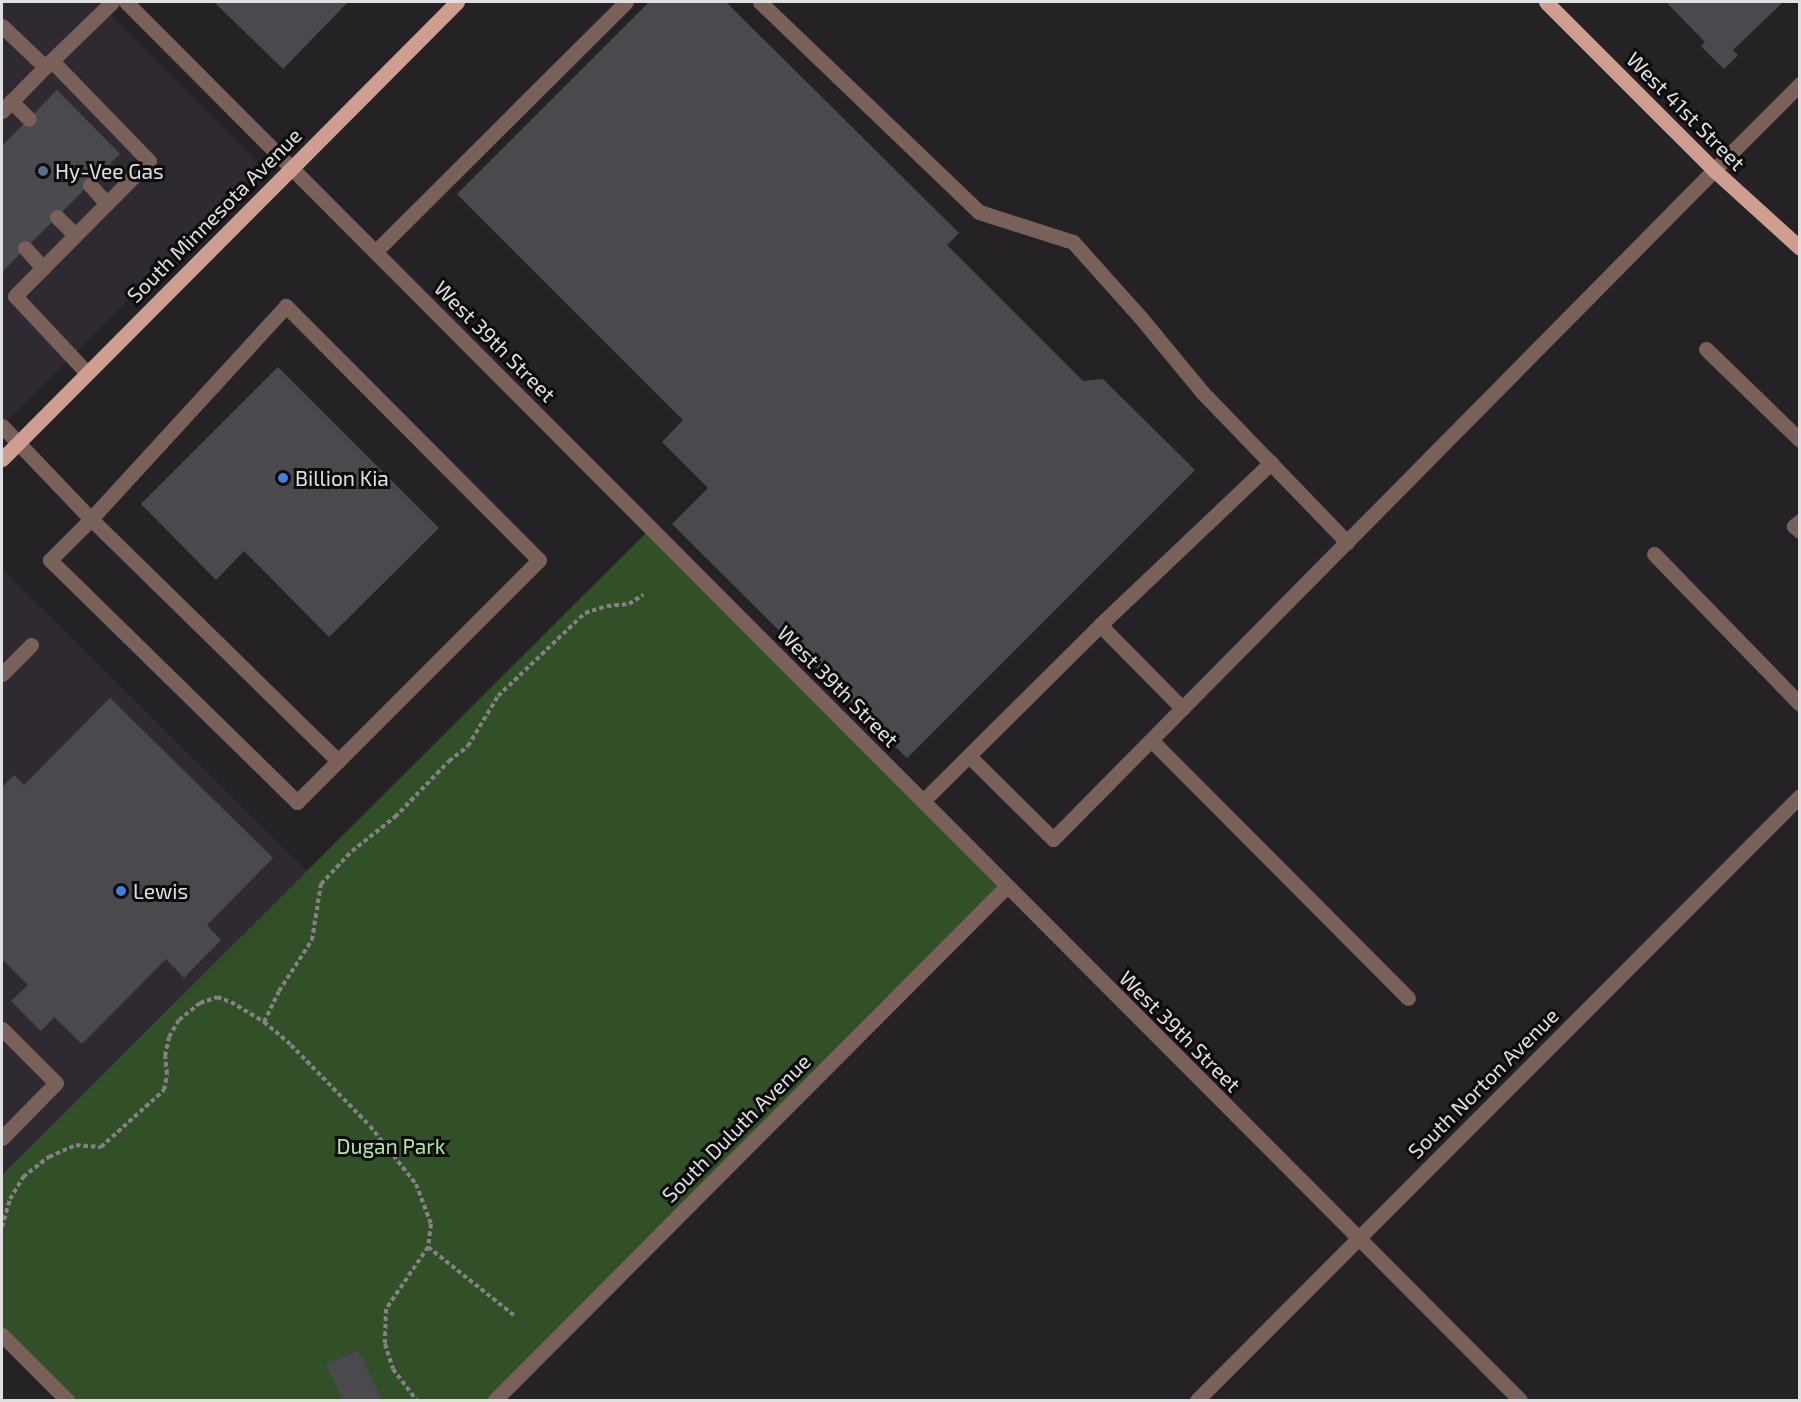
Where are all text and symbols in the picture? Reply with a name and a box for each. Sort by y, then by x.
street label: West 41st Street [1622,47,1750,175]
street label: South Minnesota Avenue [121,122,307,308]
place label: Hy-Vee Gas [55,158,164,184]
marker: Hy-Vee Gas [36,164,50,178]
street label: West 39th Street [429,275,561,407]
place label: Billion Kia [295,465,389,491]
marker: Billion Kia [276,471,290,485]
street label: West 39th Street [772,620,904,752]
place label: Lewis [133,878,188,904]
marker: Lewis [114,884,128,898]
street label: West 39th Street [1114,965,1246,1097]
street label: South Norton Avenue [1402,1002,1564,1164]
street label: South Duluth Avenue [656,1048,816,1208]
park label: Dugan Park [337,1133,445,1159]

